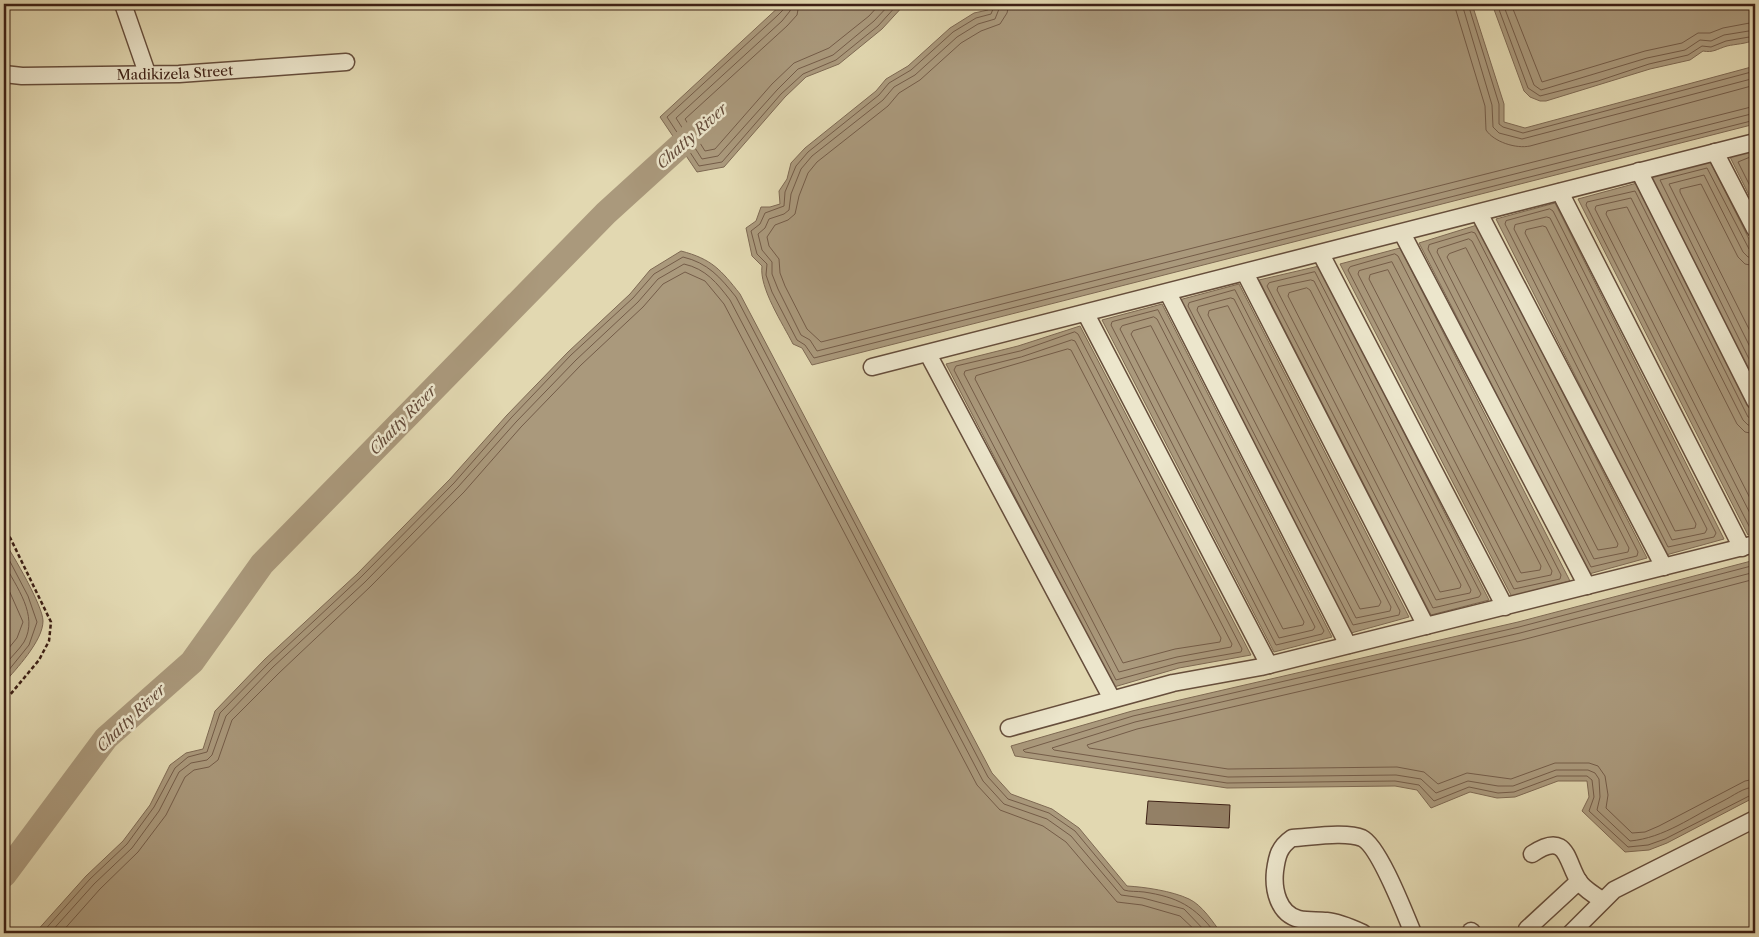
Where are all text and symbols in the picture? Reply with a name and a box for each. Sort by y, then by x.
street label: Madikizela Street [117,61,234,84]
water label: Chatty River [652,98,732,172]
water label: Chatty River [365,380,441,458]
water label: Chatty River [92,679,170,755]

